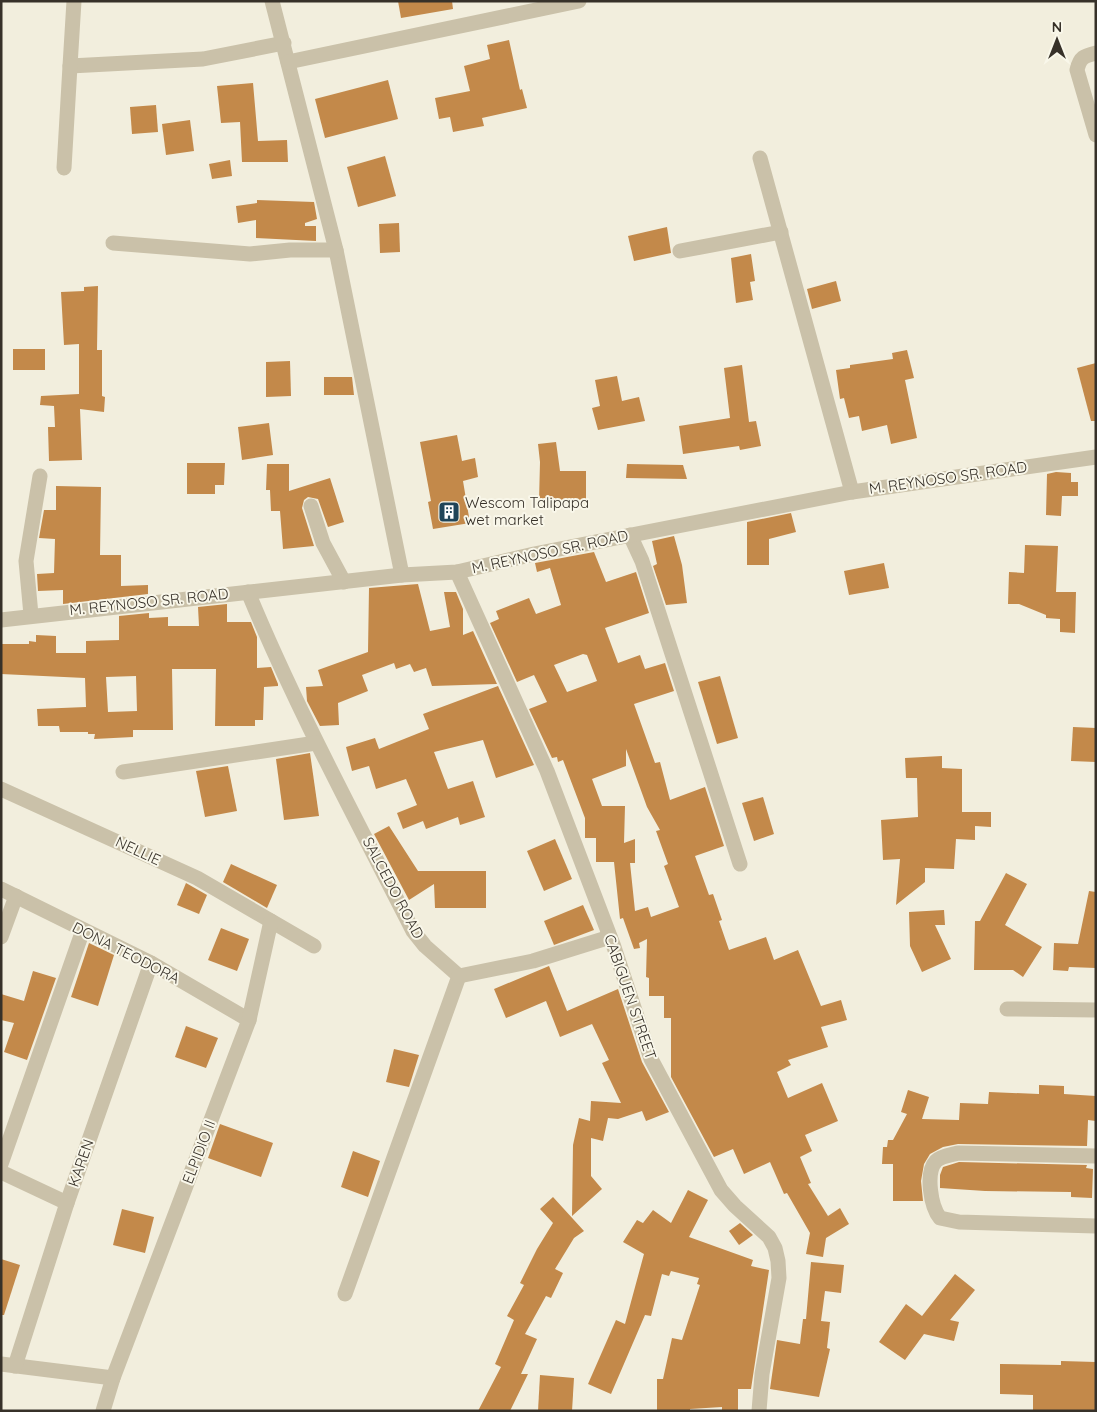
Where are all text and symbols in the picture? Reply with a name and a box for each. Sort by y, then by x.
north arrow [1032,15,1082,65]
text: N [1052,18,1062,36]
street label: M. REYNOSO SR. ROAD [868,457,1029,498]
place label: Wescom Talipapa wet market [465,493,589,529]
building icon: Wescom Talipapa wet market [437,500,461,524]
street label: M. REYNOSO SR. ROAD [470,526,630,577]
street label: M. REYNOSO SR. ROAD [69,584,230,619]
street label: NELLIE [113,832,164,869]
street label: SALCEDO ROAD [359,834,428,942]
street label: DONA TEODORA [69,917,183,988]
street label: CABIGUEN STREET [600,932,661,1062]
street label: ELPIDIO II [178,1117,219,1186]
street label: KAREN [64,1136,98,1189]

